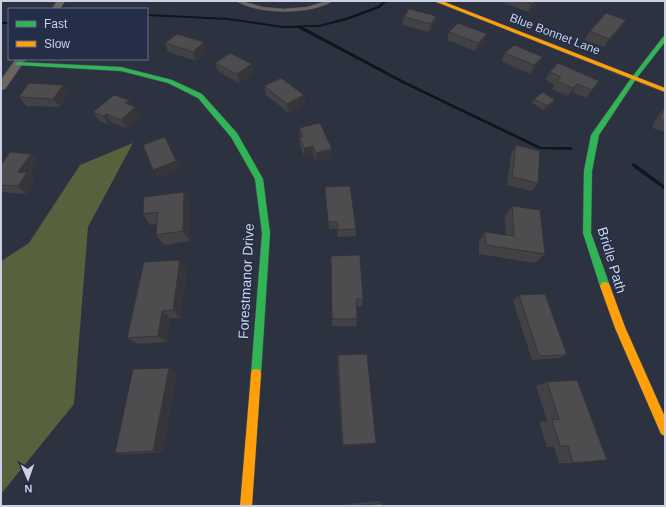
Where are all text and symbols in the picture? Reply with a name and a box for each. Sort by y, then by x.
legend [8,8,148,60]
street label: Blue Bonnet Lane [508,10,602,58]
text: Fast [44,17,68,31]
text: Slow [44,37,70,51]
street label: Forestmanor Drive [235,222,257,339]
street label: Bridle Path [594,225,630,295]
north arrow [8,459,48,499]
text: N [24,483,33,495]

